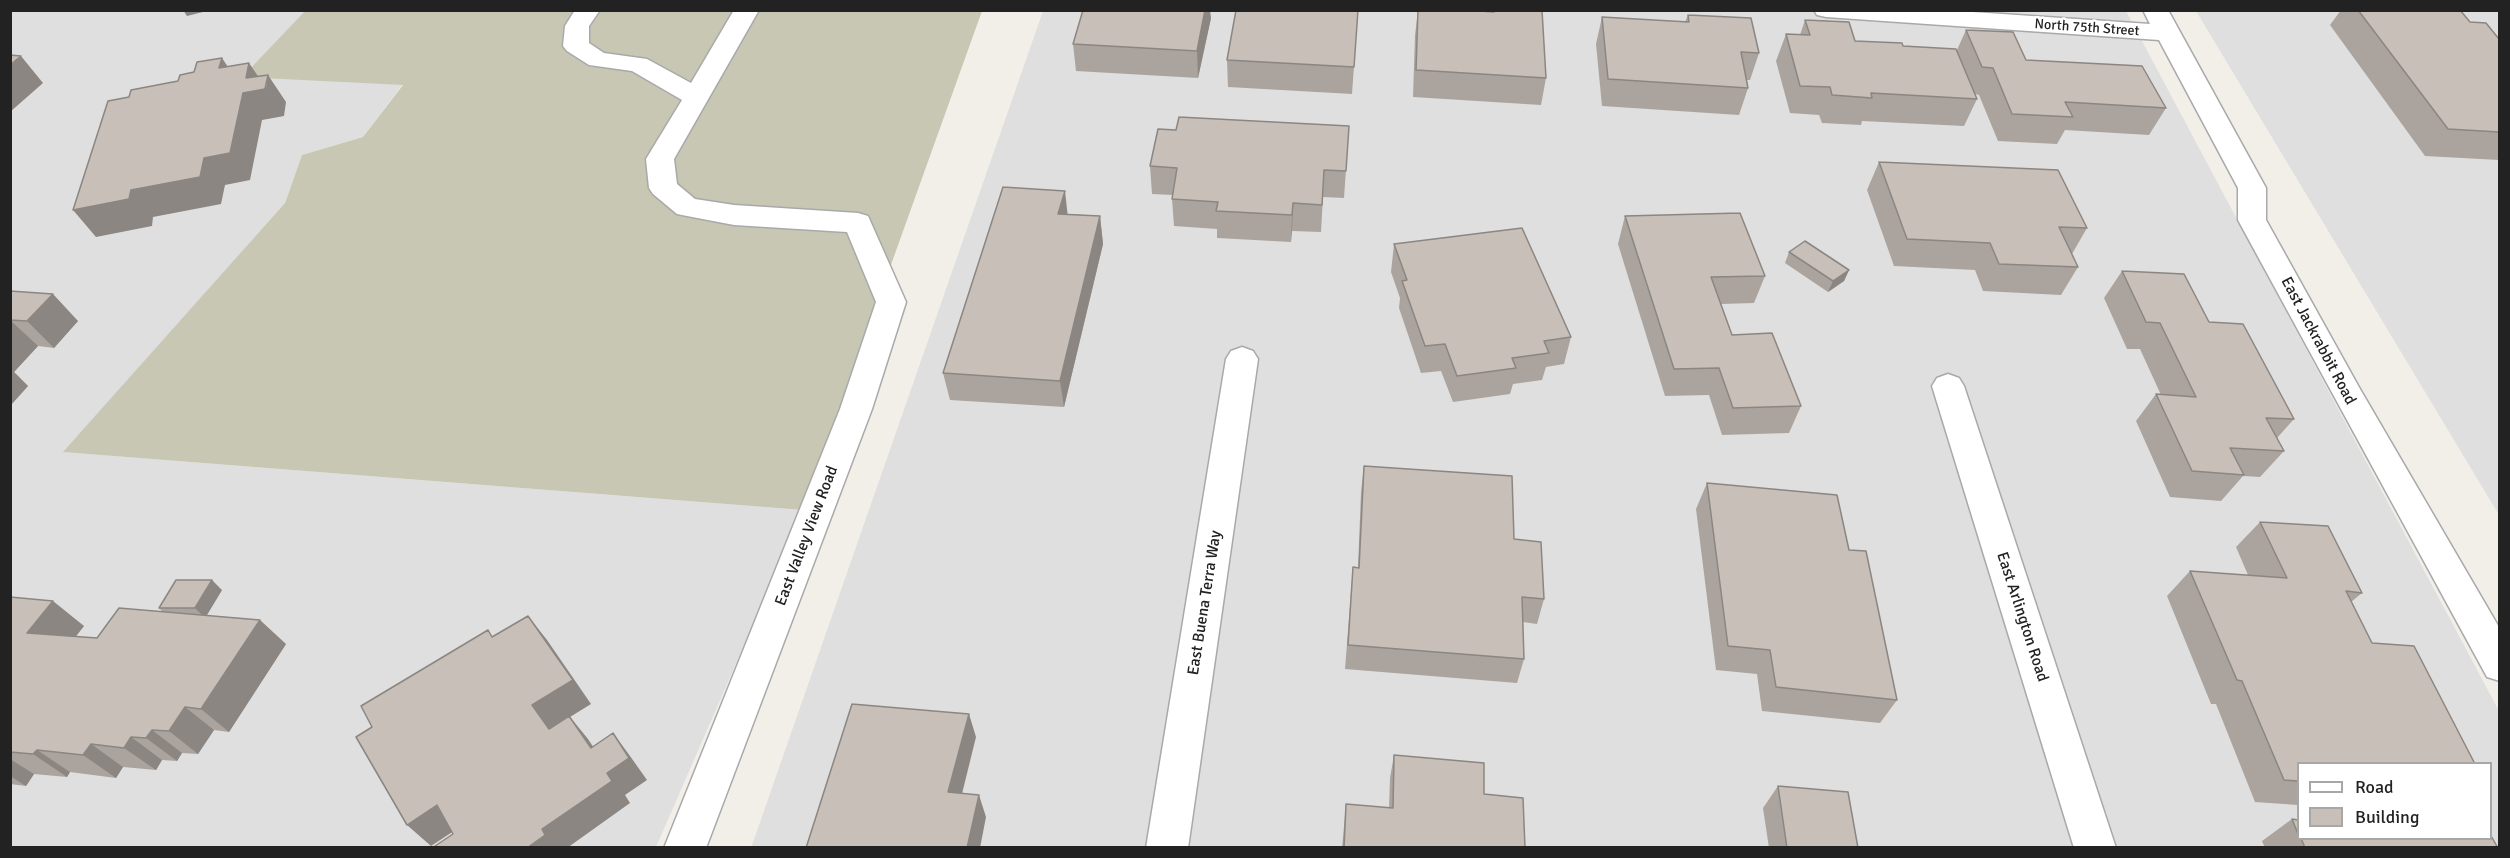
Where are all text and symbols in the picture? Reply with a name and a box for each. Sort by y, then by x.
street label: North 75th Street [2034,16,2140,40]
street label: East Jackrabbit Road [2276,274,2360,408]
street label: East Valley View Road [771,463,843,609]
street label: East Buena Terra Way [1184,529,1226,677]
street label: East Arlington Road [1992,550,2052,684]
legend [2297,762,2492,840]
text: Road [2355,776,2394,798]
text: Building [2355,806,2419,828]

